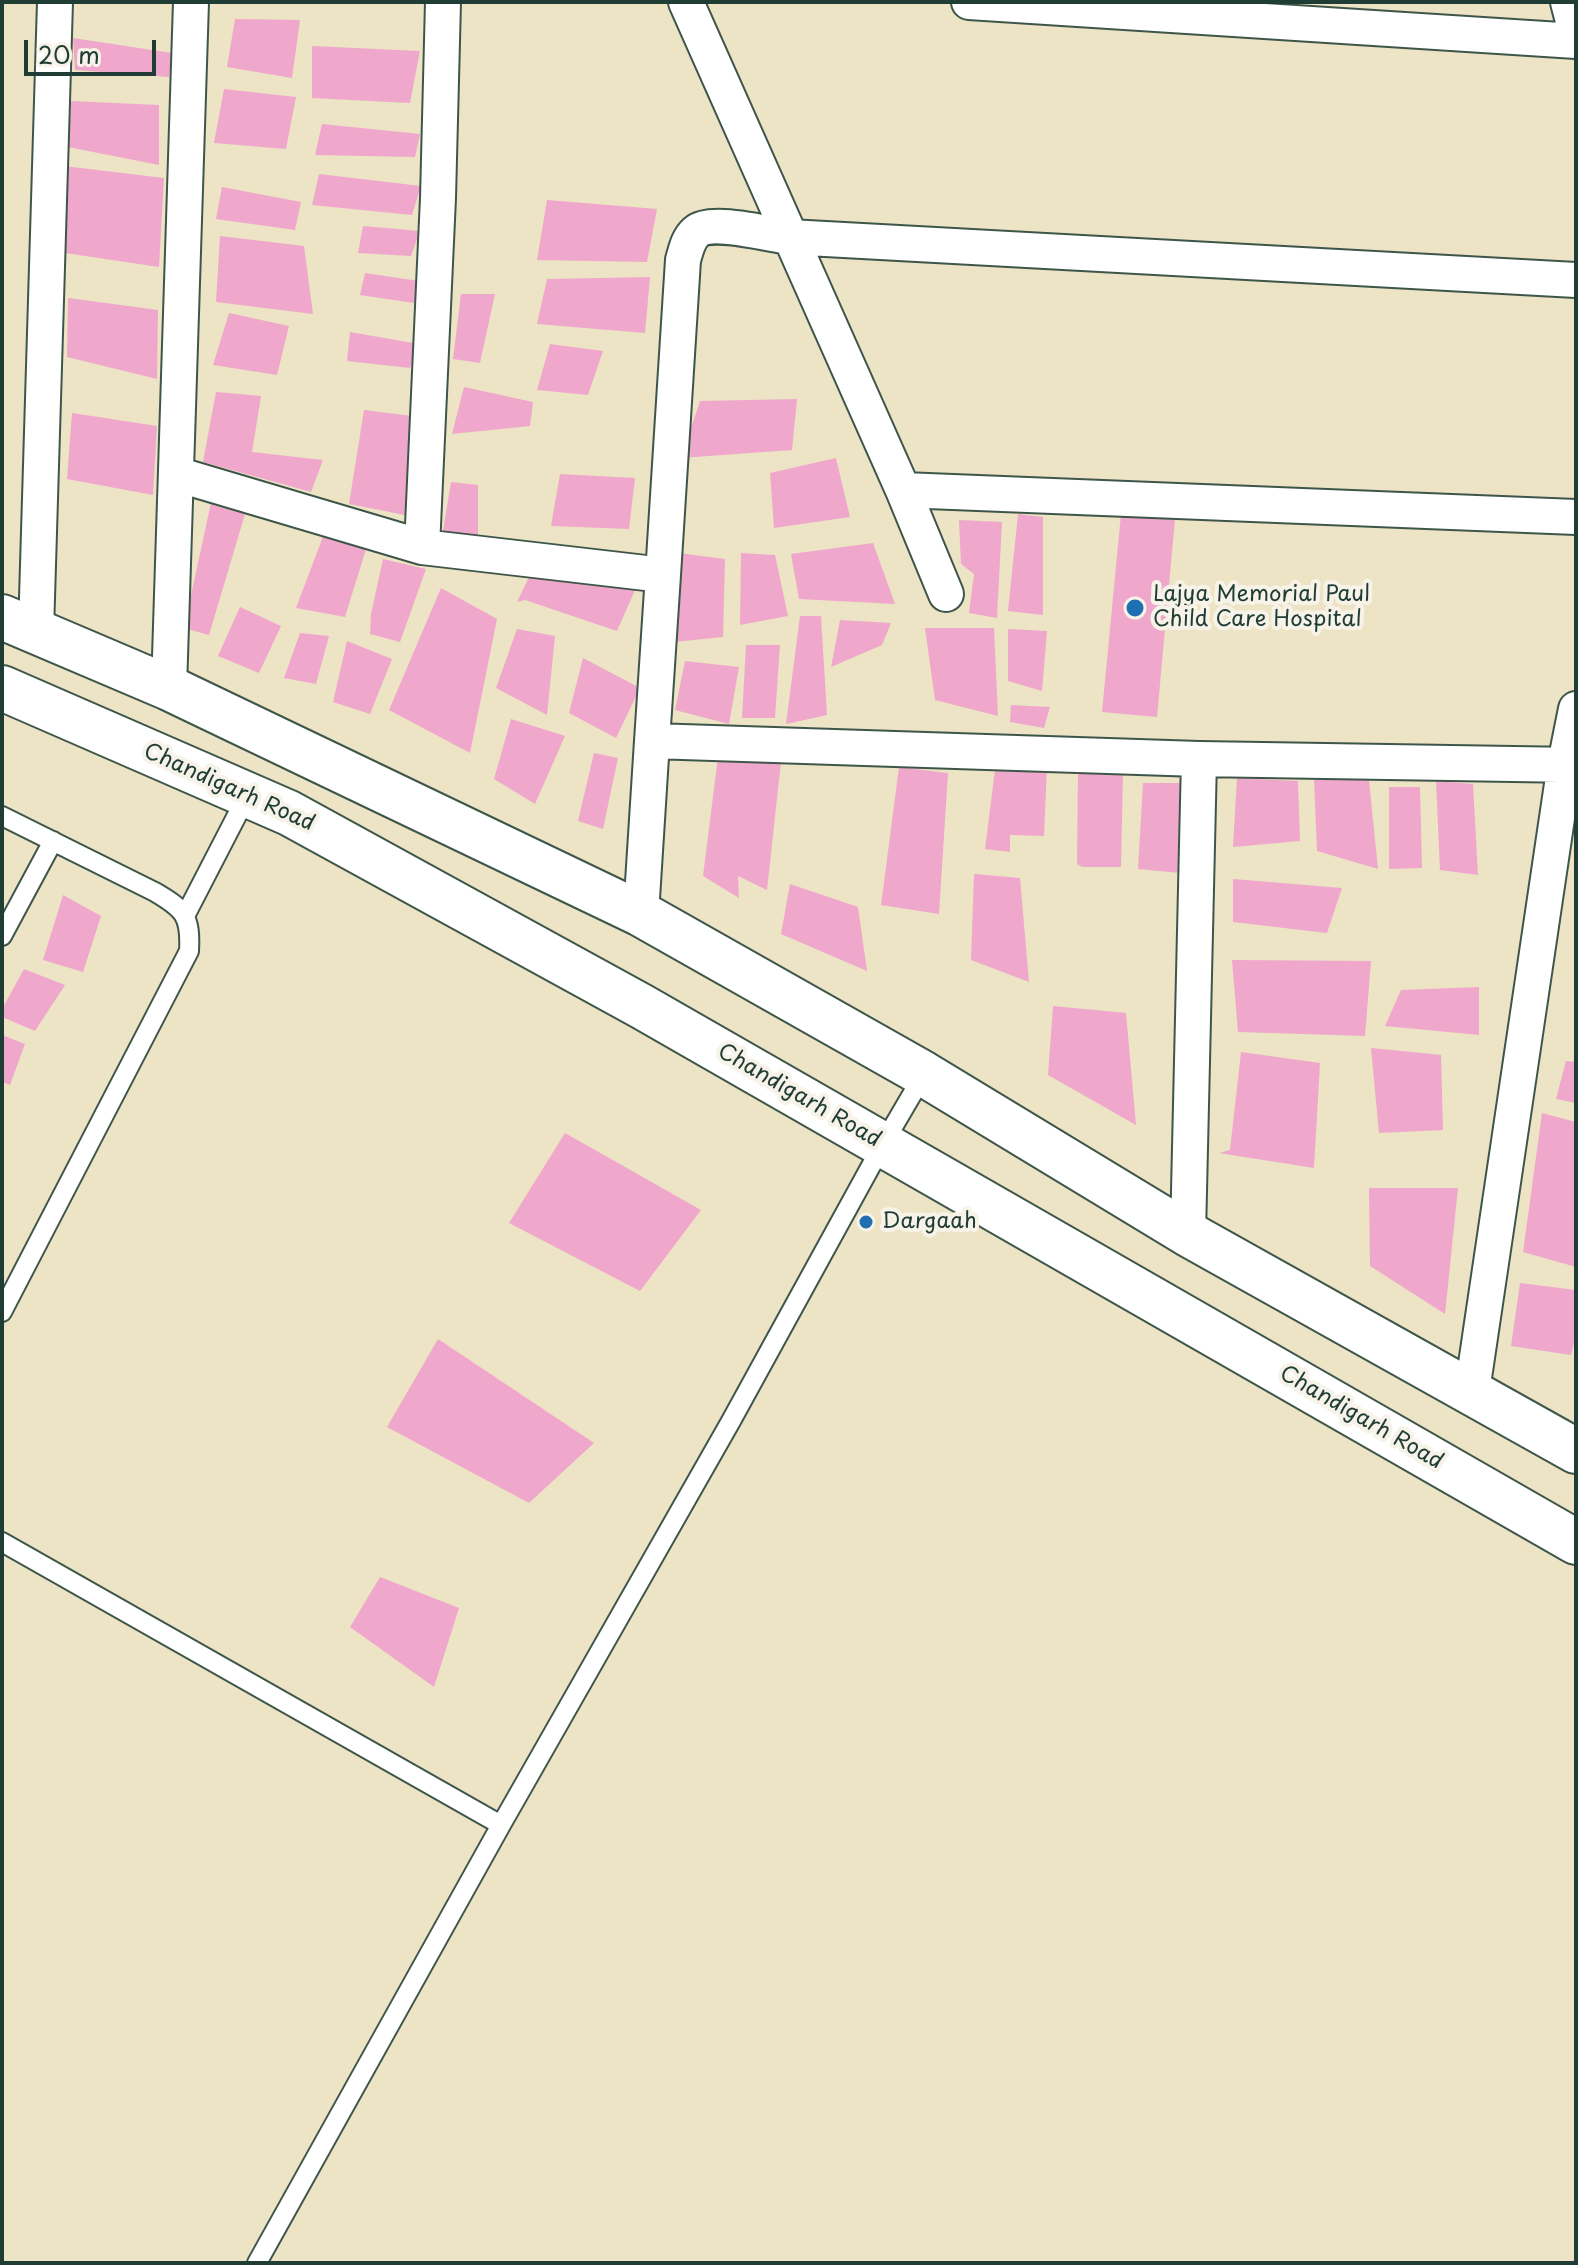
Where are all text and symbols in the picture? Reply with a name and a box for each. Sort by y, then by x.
scale bar [28,24,160,74]
text: 20 m [38,36,100,72]
place label: Lajya Memorial Paul Child Care Hospital [1153,582,1370,634]
marker: Lajya Memorial Paul Child Care Hospital [1124,597,1146,619]
street label: Chandigarh Road [139,738,319,838]
street label: Chandigarh Road [713,1038,885,1154]
place label: Dargaah [882,1209,977,1235]
marker: Dargaah [857,1213,875,1231]
street label: Chandigarh Road [1275,1360,1447,1476]

